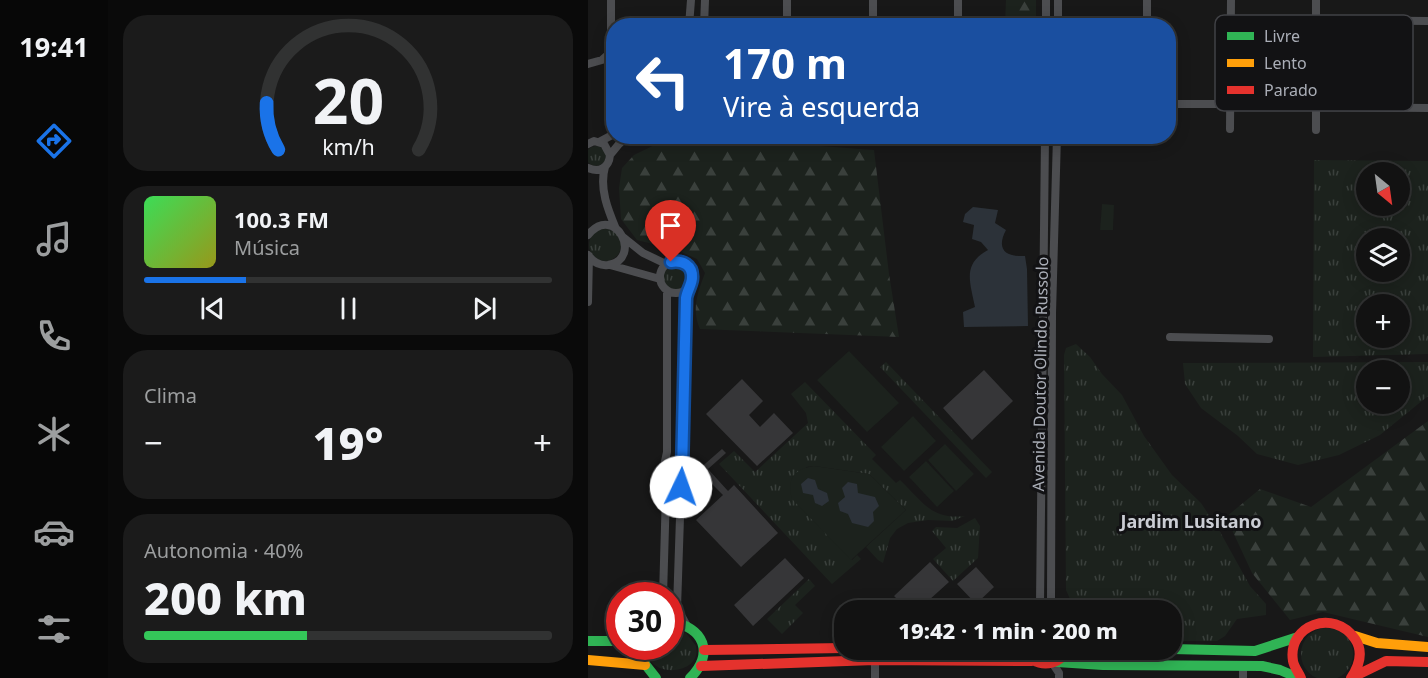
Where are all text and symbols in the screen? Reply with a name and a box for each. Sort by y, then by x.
legend [1215,15,1413,111]
text: Livre [1264,25,1300,47]
text: 19:41 [19,28,89,65]
text: 170 m [723,34,847,91]
icon: left [624,42,702,120]
text: Lento [1264,52,1307,74]
text: 20 [312,57,384,142]
text: Parado [1264,79,1317,101]
text: Vire à esquerda [723,88,920,125]
icon: directions [33,120,75,162]
text: km/h [322,132,374,161]
north arrow [1356,162,1410,216]
map controls [1356,162,1410,414]
pin [645,200,696,262]
text: 100.3 FM [234,204,329,234]
icon: arrive [654,209,687,242]
icon: music [33,218,75,260]
button: layers [1356,228,1410,282]
text: Música [234,234,300,261]
street label: Avenida Doutor Olindo Russolo [1027,256,1053,492]
icon: previous [196,292,229,325]
icon: pause [332,292,365,325]
icon: next [468,292,501,325]
button: + [1356,294,1410,348]
icon: phone [33,315,75,357]
button: − [1356,360,1410,414]
text: Clima [144,382,197,409]
text: 19° [312,412,384,473]
icon: climate [33,413,75,455]
text: − [144,420,163,465]
text: + [533,420,552,465]
position arrow [649,455,713,519]
district label: Jardim Lusitano [1118,509,1262,533]
icon: car [33,511,75,553]
text: Autonomia · 40% [144,537,303,564]
text: 200 km [144,567,307,628]
speed limit sign: 30 [606,582,684,660]
icon: filters [33,608,75,650]
text: 19:42 · 1 min · 200 m [898,615,1118,645]

